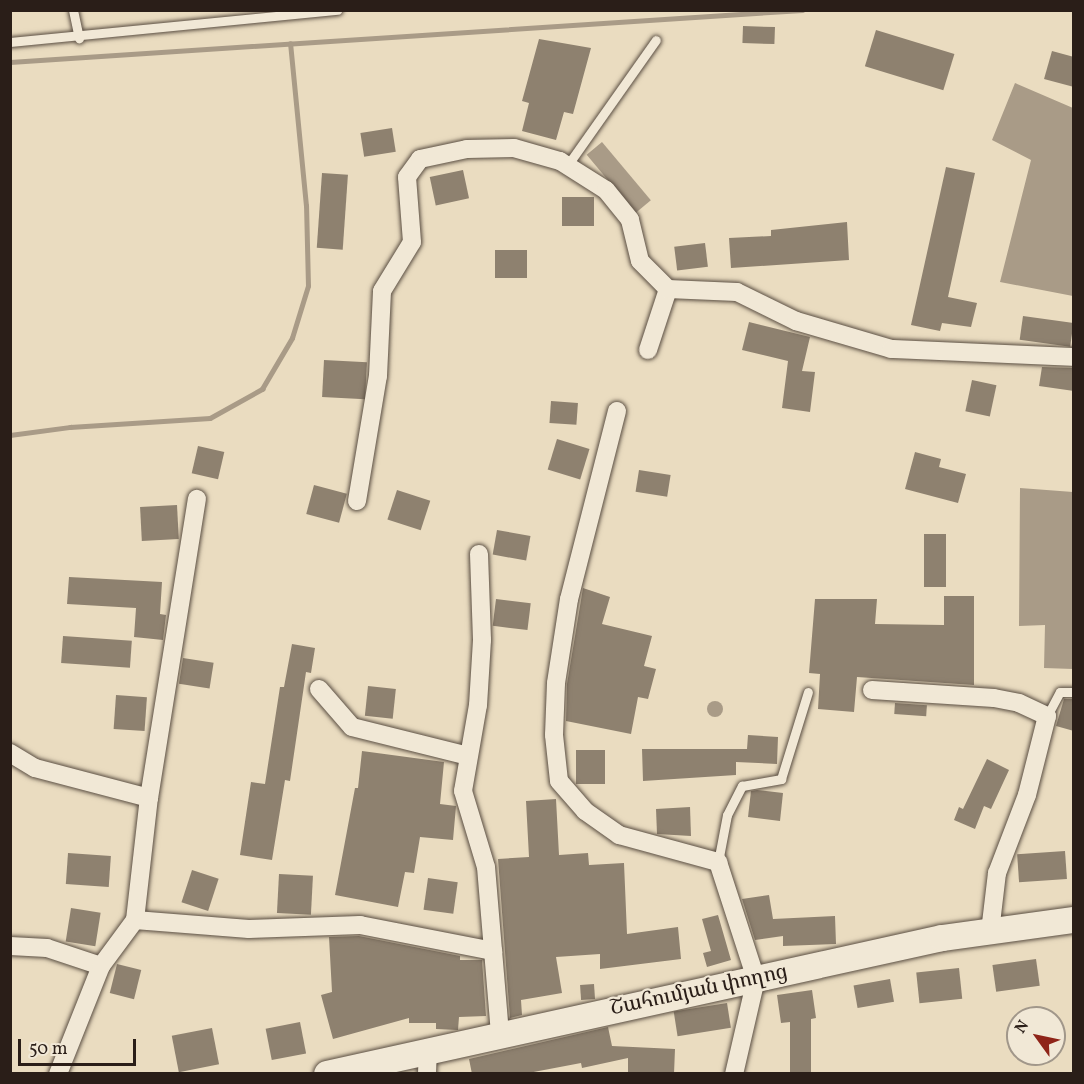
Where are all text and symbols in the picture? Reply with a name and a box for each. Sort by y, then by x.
street label: Շահումյան փողոց [608,960,790,1022]
north arrow [1006,1006,1066,1066]
text: N [1010,1016,1035,1038]
scale bar [21,1027,140,1065]
text: 50 m [29,1037,68,1062]

